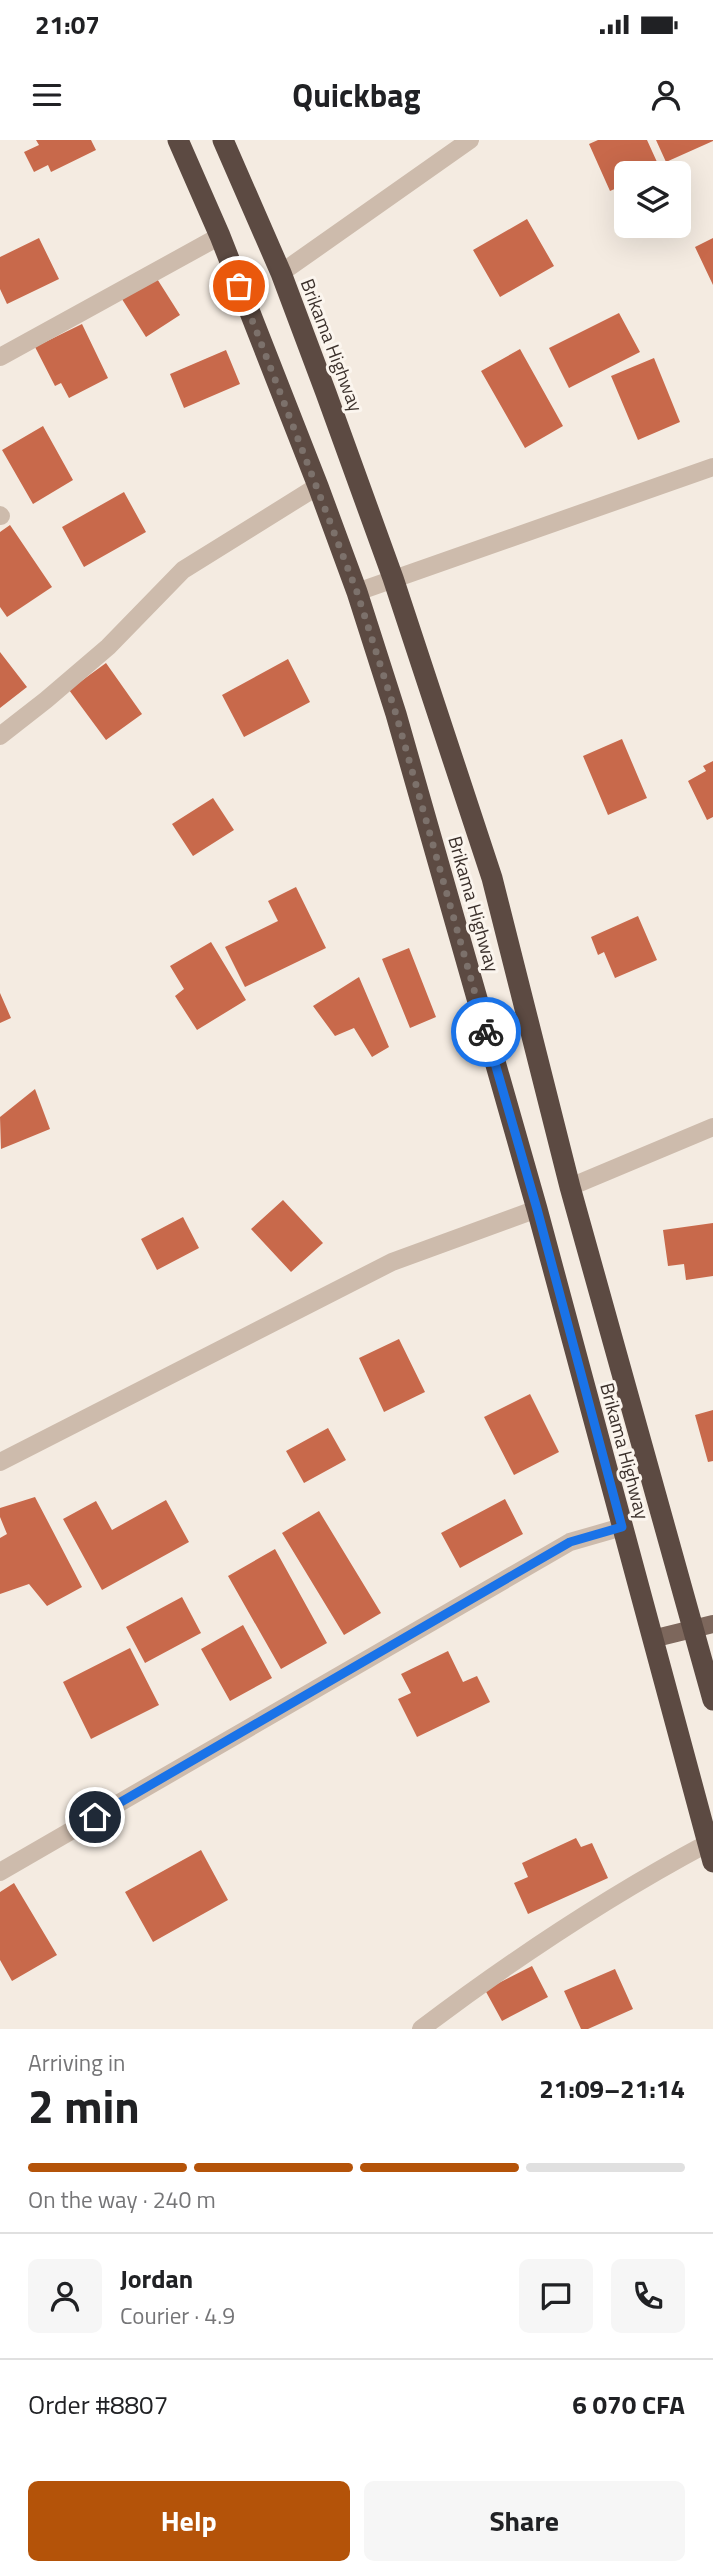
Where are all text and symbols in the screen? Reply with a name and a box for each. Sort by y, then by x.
text: 21:07 [35,5,100,44]
text: Quickbag [292,71,421,119]
icon: menu [28,76,66,114]
icon: person [647,76,685,114]
map controls [614,161,691,238]
button: layers [614,161,691,238]
pin [209,256,269,316]
icon: bag [220,267,258,305]
street label: Brikama Highway [294,274,371,416]
street label: Brikama Highway [441,832,508,975]
courier [451,997,521,1067]
icon: bike [467,1013,505,1051]
street label: Brikama Highway [593,1379,658,1522]
pin [65,1787,125,1847]
icon: home [76,1798,114,1836]
text: Arriving in [28,2045,125,2080]
text: 21:09–21:14 [539,2069,685,2108]
text: 2 min [28,2071,140,2141]
text: On the way · 240 m [28,2182,216,2217]
button: person [28,2259,102,2333]
text: Jordan [120,2259,193,2298]
button: chat [519,2259,593,2333]
button: phone [611,2259,685,2333]
text: Courier · 4.9 [120,2298,235,2333]
text: Order #8807 [28,2385,168,2424]
text: 6 070 CFA [572,2385,685,2424]
button: Help [28,2481,350,2561]
button: Share [364,2481,685,2561]

